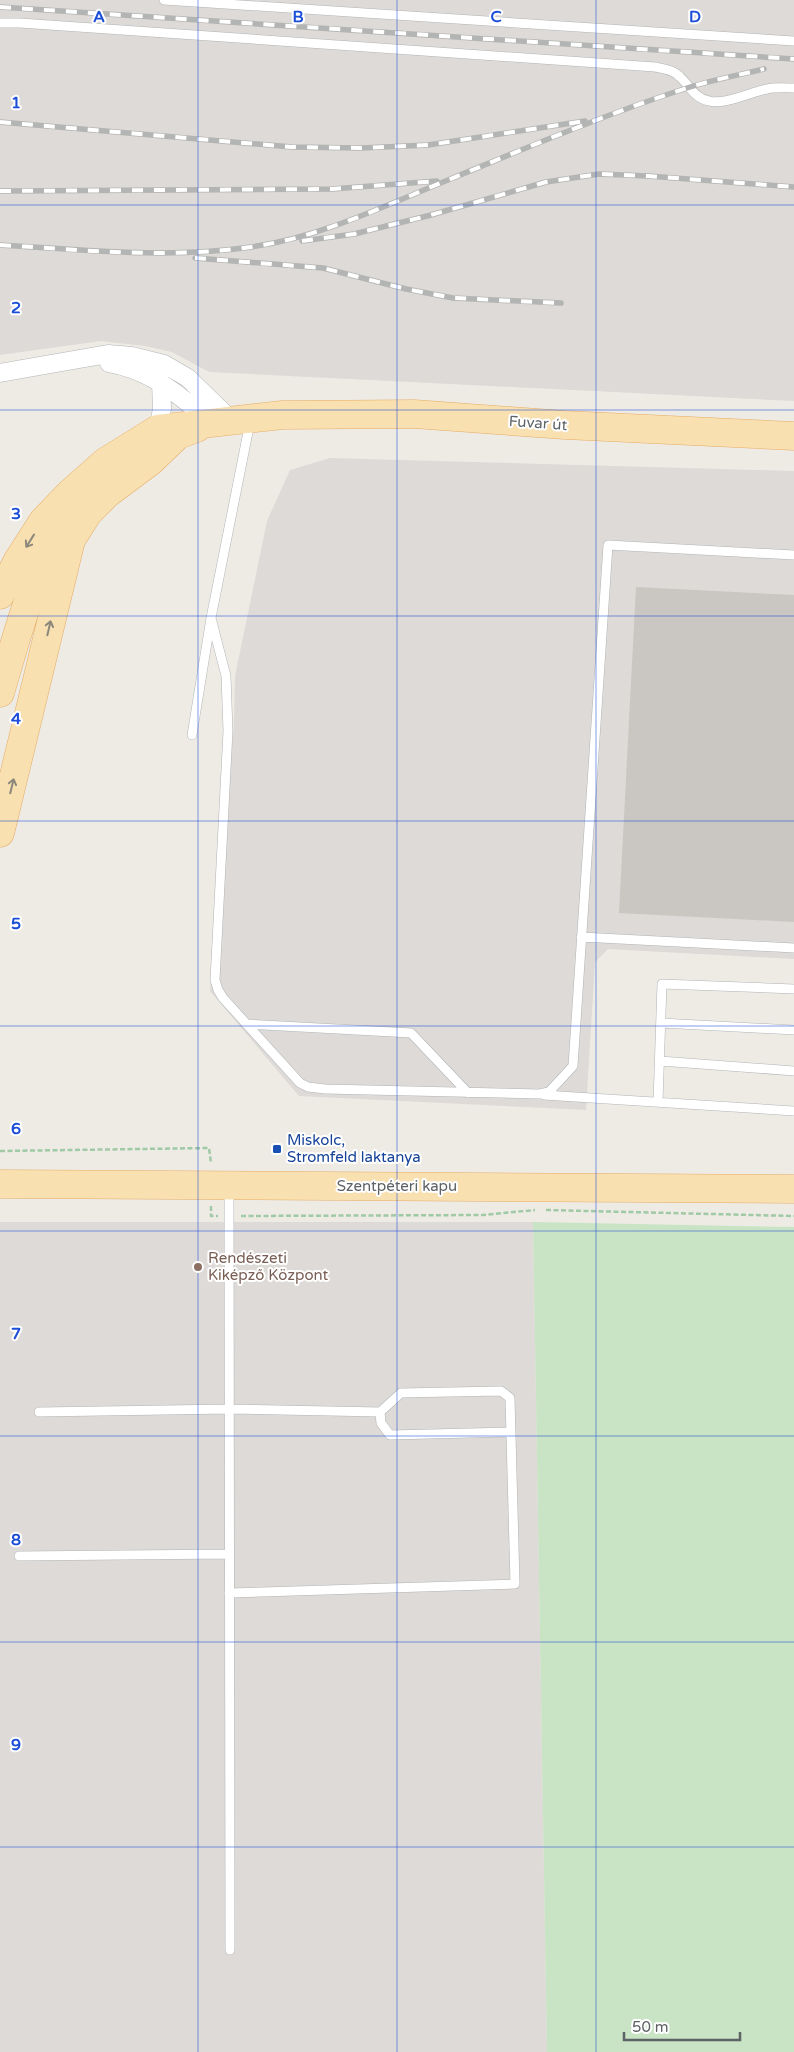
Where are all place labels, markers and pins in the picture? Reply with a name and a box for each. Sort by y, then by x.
place label: Miskolc, Stromfeld laktanya [287,1131,421,1166]
marker: Miskolc, Stromfeld laktanya [271,1143,283,1155]
place label: Rendészeti Kiképző Központ [208,1249,328,1284]
marker: Rendészeti Kiképző Központ [192,1261,204,1273]

